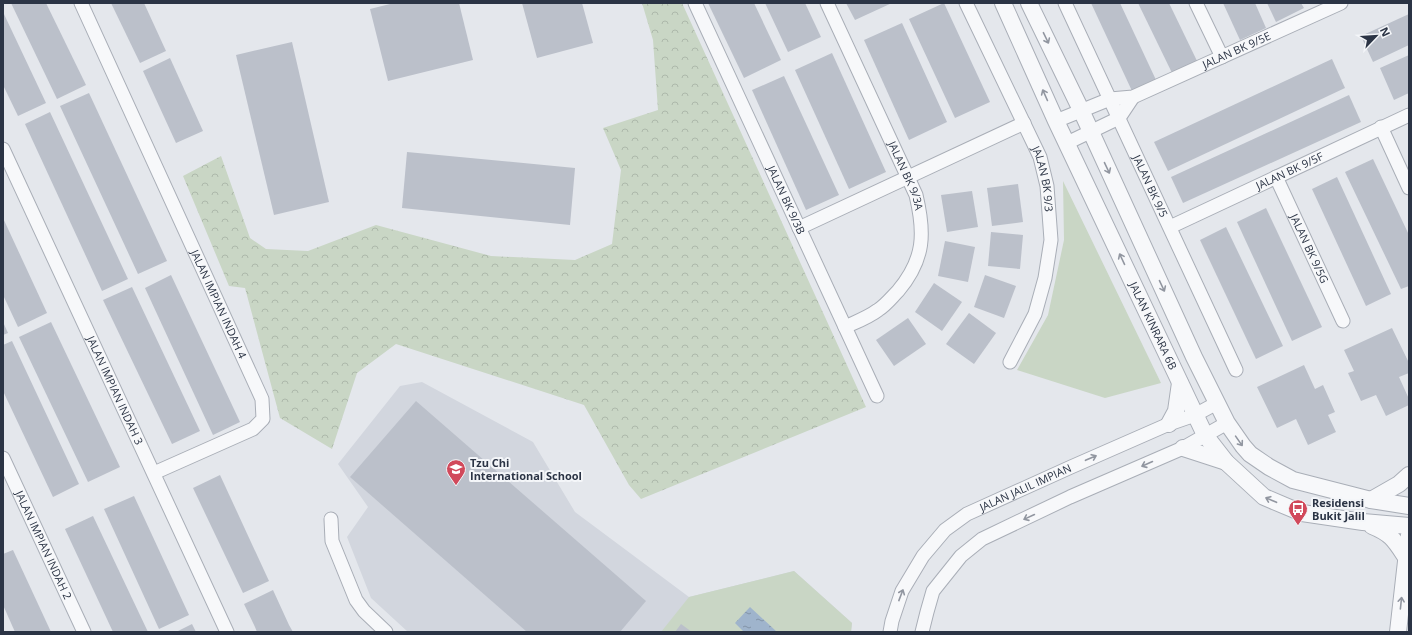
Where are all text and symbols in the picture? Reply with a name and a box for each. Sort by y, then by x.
north arrow [1356,16,1396,56]
text: N [1377,24,1394,39]
street label: JALAN BK 9/5E [1199,28,1273,72]
one-way arrow [1043,32,1050,44]
one-way arrow [1041,89,1048,101]
street label: JALAN BK 9/3A [885,137,927,212]
street label: JALAN BK 9/3 [1028,142,1057,212]
street label: JALAN BK 9/5F [1252,148,1326,193]
street label: JALAN BK 9/5 [1129,151,1172,219]
one-way arrow [1104,161,1111,173]
street label: JALAN BK 9/3B [764,162,809,237]
street label: JALAN BK 9/5G [1287,210,1332,286]
street label: JALAN IMPIAN INDAH 4 [187,246,251,361]
one-way arrow [1118,253,1125,265]
street label: JALAN KINRARA 6B [1126,278,1181,372]
one-way arrow [1158,279,1166,291]
street label: JALAN IMPIAN INDAH 3 [83,332,147,447]
one-way arrow [1235,435,1243,446]
one-way arrow [1085,453,1097,461]
place label: Tzu Chi International School [470,455,582,483]
school or university icon: Tzu Chi International School [445,458,467,486]
street label: JALAN JALIL IMPIAN [976,460,1073,515]
one-way arrow [1142,460,1154,468]
street label: JALAN IMPIAN INDAH 2 [12,487,76,602]
place label: Residensi Bukit Jalil [1312,495,1365,523]
one-way arrow [1266,496,1278,503]
bus stop icon: Residensi Bukit Jalil [1287,498,1309,526]
one-way arrow [1023,514,1035,521]
one-way arrow [898,589,906,601]
one-way arrow [1397,597,1404,610]

